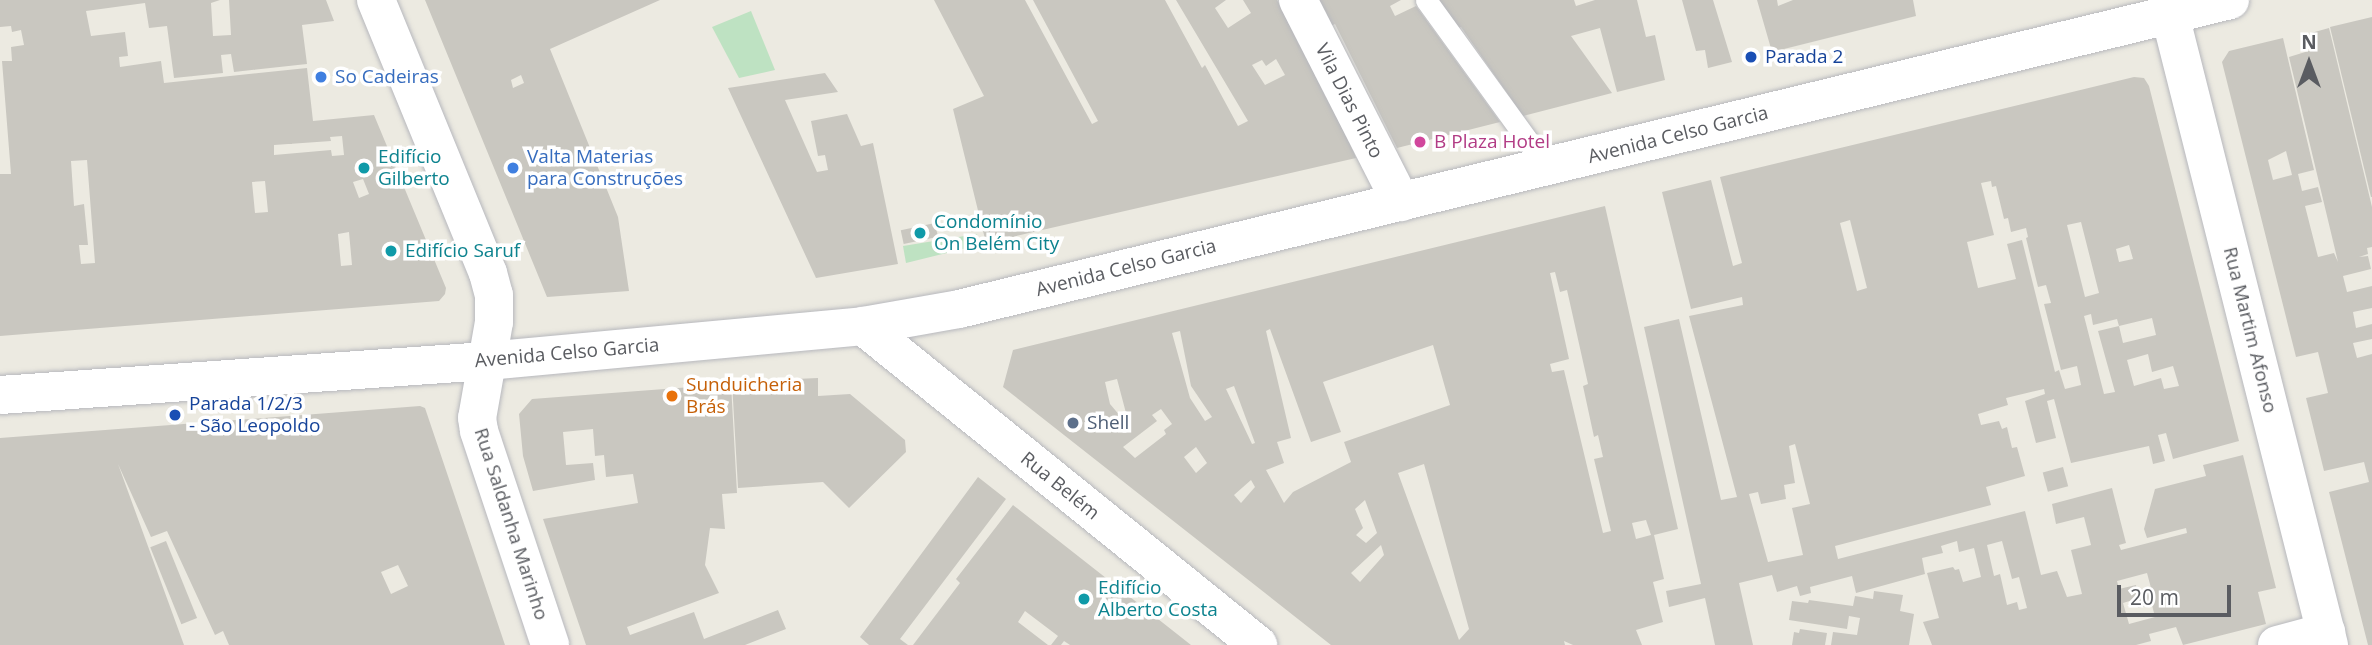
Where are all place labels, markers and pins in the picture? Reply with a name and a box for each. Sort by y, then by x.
place label: Parada 2 [1765,46,1843,68]
marker: Parada 2 [1743,49,1759,65]
place label: So Cadeiras [335,66,439,88]
marker: So Cadeiras [313,69,329,85]
place label: B Plaza Hotel [1434,131,1550,153]
marker: B Plaza Hotel [1412,134,1428,150]
place label: Edifício Gilberto [378,146,450,190]
place label: Valta Materias para Construções [527,146,683,190]
marker: Edifício Gilberto [356,160,372,176]
marker: Valta Materias para Construções [505,160,521,176]
place label: Condomínio On Belém City [934,211,1059,255]
marker: Condomínio On Belém City [912,225,928,241]
place label: Edifício Saruf [405,240,520,262]
marker: Edifício Saruf [383,243,399,259]
place label: Sunduicheria Brás [686,374,802,418]
marker: Sunduicheria Brás [664,388,680,404]
place label: Parada 1/2/3 - São Leopoldo [189,393,320,437]
marker: Parada 1/2/3 - São Leopoldo [167,407,183,423]
place label: Shell [1087,412,1129,434]
marker: Shell [1065,415,1081,431]
place label: Edifício Alberto Costa [1098,577,1218,621]
marker: Edifício Alberto Costa [1076,591,1092,607]

